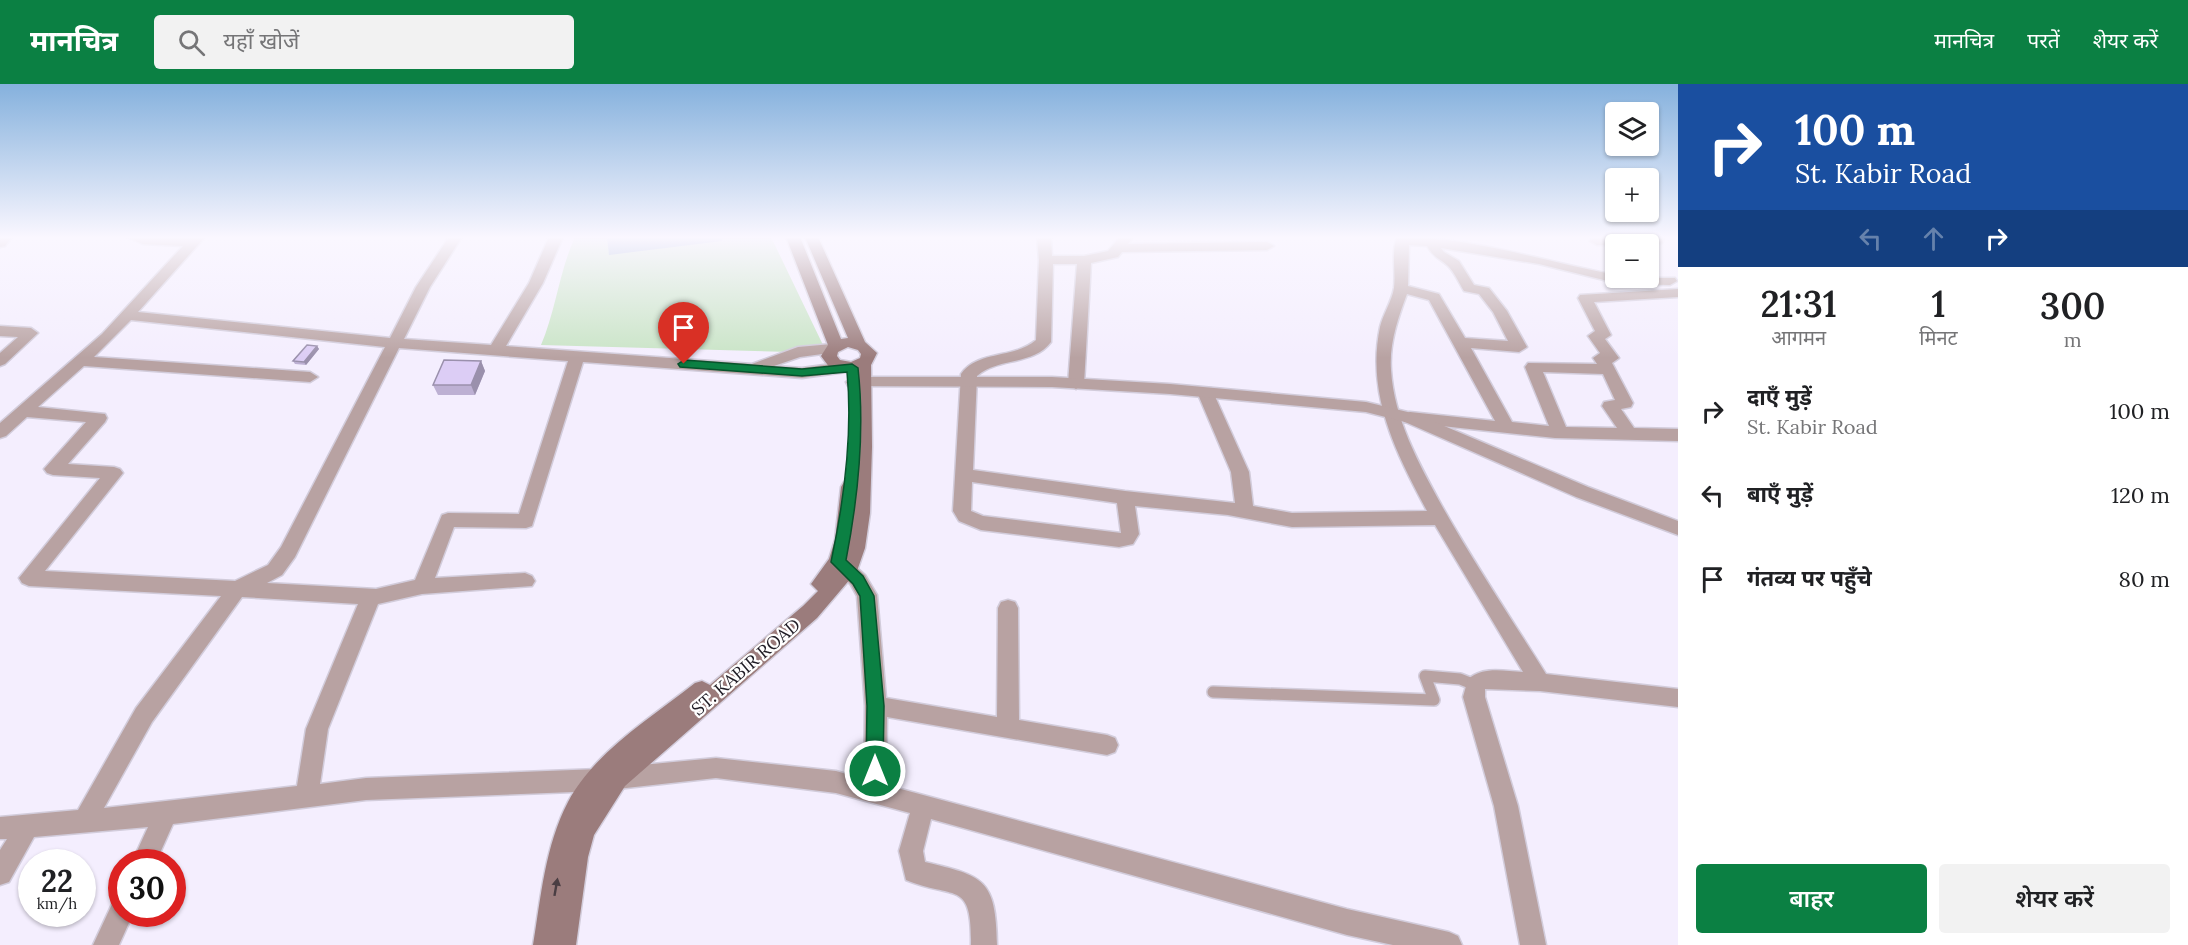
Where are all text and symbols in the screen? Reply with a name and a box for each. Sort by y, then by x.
search box [154,15,574,69]
text: मानचित्र [30,23,118,59]
icon: search [175,26,208,59]
text: यहाँ खोजें [223,27,299,55]
text: मानचित्र [1934,27,1994,54]
text: परतें [2027,27,2060,54]
text: शेयर करें [2093,27,2158,54]
map controls [1605,102,1659,288]
button: layers [1605,102,1659,156]
text: 100 m [1795,103,1915,157]
icon: right [1696,108,1774,186]
text: St. Kabir Road [1795,156,1972,190]
button: + [1605,168,1659,222]
icon: left [1854,222,1887,255]
icon: ahead [1917,222,1950,255]
icon: right [1980,222,2013,255]
button: − [1605,234,1659,288]
text: 21:31 [1760,281,1837,327]
text: 1 [1931,281,1946,327]
text: 300 [2040,283,2106,329]
pin [658,302,709,364]
icon: arrive [667,311,700,344]
text: आगमन [1771,325,1826,350]
text: मिनट [1919,325,1958,350]
text: m [2064,327,2082,352]
text: दाएँ मुड़ें [1747,383,1812,411]
icon: right [1696,395,1729,428]
text: 100 m [2109,397,2170,425]
text: St. Kabir Road [1747,414,1878,439]
icon: left [1696,479,1729,512]
text: बाएँ मुड़ें [1747,480,1813,508]
text: 120 m [2111,481,2170,509]
icon: arrive [1696,563,1729,596]
text: गंतव्य पर पहुँचे [1747,564,1872,592]
text: 80 m [2119,565,2170,593]
street label: ST. KABIR ROAD [687,613,805,720]
position arrow [843,739,907,803]
speed limit sign: 30 [108,849,186,927]
text: 22 [41,862,73,900]
button: बाहर [1696,864,1927,933]
button: शेयर करें [1939,864,2170,933]
one-way arrow [552,878,561,897]
text: km/h [37,894,77,913]

